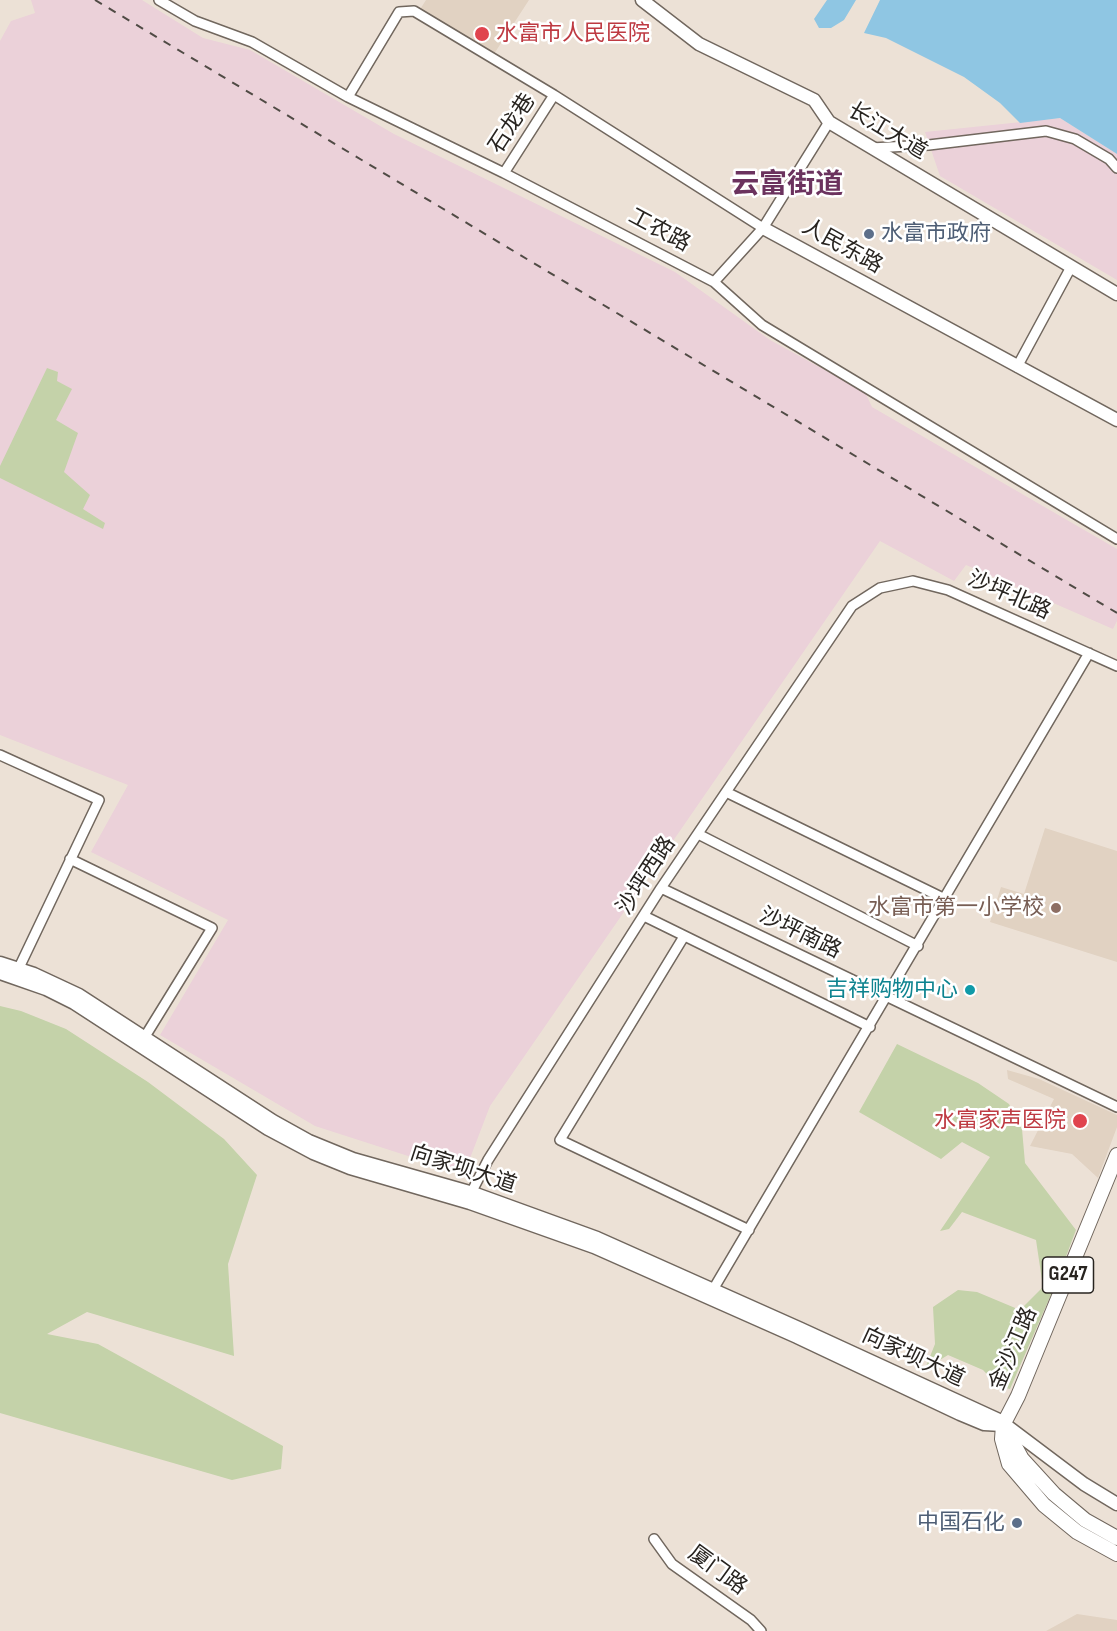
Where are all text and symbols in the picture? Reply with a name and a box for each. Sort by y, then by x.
place label: 水富市人民医院 [496,21,650,47]
marker: 水富市人民医院 [473,25,491,43]
street label: 石龙巷 [484,89,542,159]
street label: 长江大道 [842,98,932,166]
district label: 云富街道 [731,169,843,203]
street label: 工农路 [624,204,694,258]
street label: 人民东路 [797,214,887,280]
place label: 水富市政府 [881,221,991,247]
marker: 水富市政府 [862,227,876,241]
street label: 沙坪北路 [963,566,1055,626]
street label: 沙坪西路 [612,832,682,920]
place label: 水富市第一小学校 [868,895,1044,921]
marker: 水富市第一小学校 [1049,901,1063,915]
street label: 沙坪南路 [755,903,845,965]
place label: 吉祥购物中心 [826,977,958,1003]
marker: 吉祥购物中心 [963,983,977,997]
place label: 水富家声医院 [934,1108,1066,1134]
marker: 水富家声医院 [1071,1112,1089,1130]
street label: 向家坝大道 [407,1140,519,1200]
road number: G247 [1042,1257,1094,1293]
street label: 金沙江路 [985,1303,1043,1395]
street label: 向家坝大道 [858,1323,968,1393]
place label: 中国石化 [917,1510,1005,1536]
marker: 中国石化 [1010,1516,1024,1530]
street label: 厦门路 [683,1541,751,1601]

